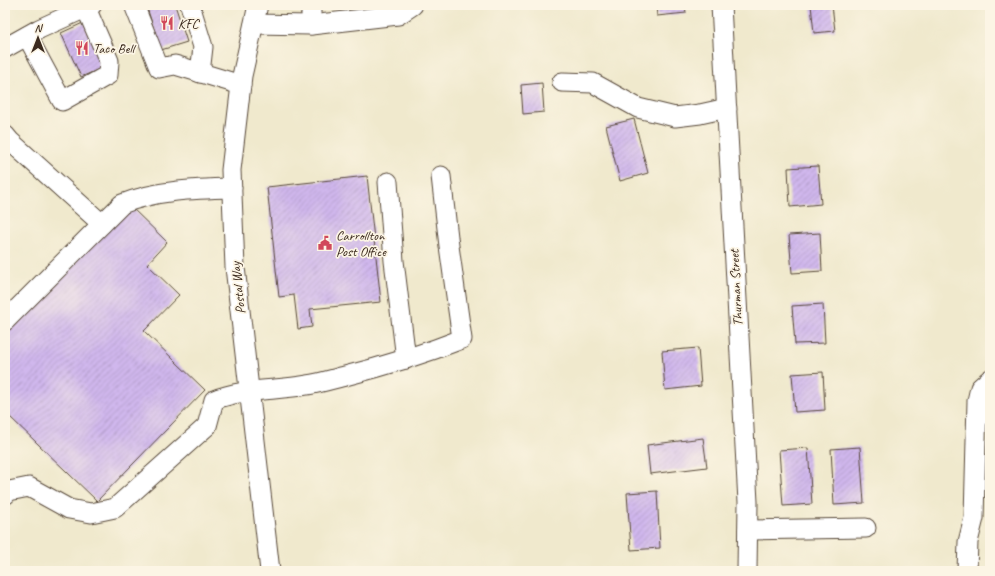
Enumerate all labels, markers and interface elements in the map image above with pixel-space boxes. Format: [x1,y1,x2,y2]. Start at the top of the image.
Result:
restaurant icon: KFC [159,15,175,31]
place label: KFC [178,15,201,32]
north arrow [18,18,58,58]
text: N [35,21,44,35]
restaurant icon: Taco Bell [74,40,90,56]
place label: Taco Bell [93,40,137,57]
place label: Carrollton Post Office [336,227,387,260]
public building icon: Carrollton Post Office [317,235,333,251]
street label: Thurman Street [725,248,746,327]
street label: Postal Way [227,260,249,315]

